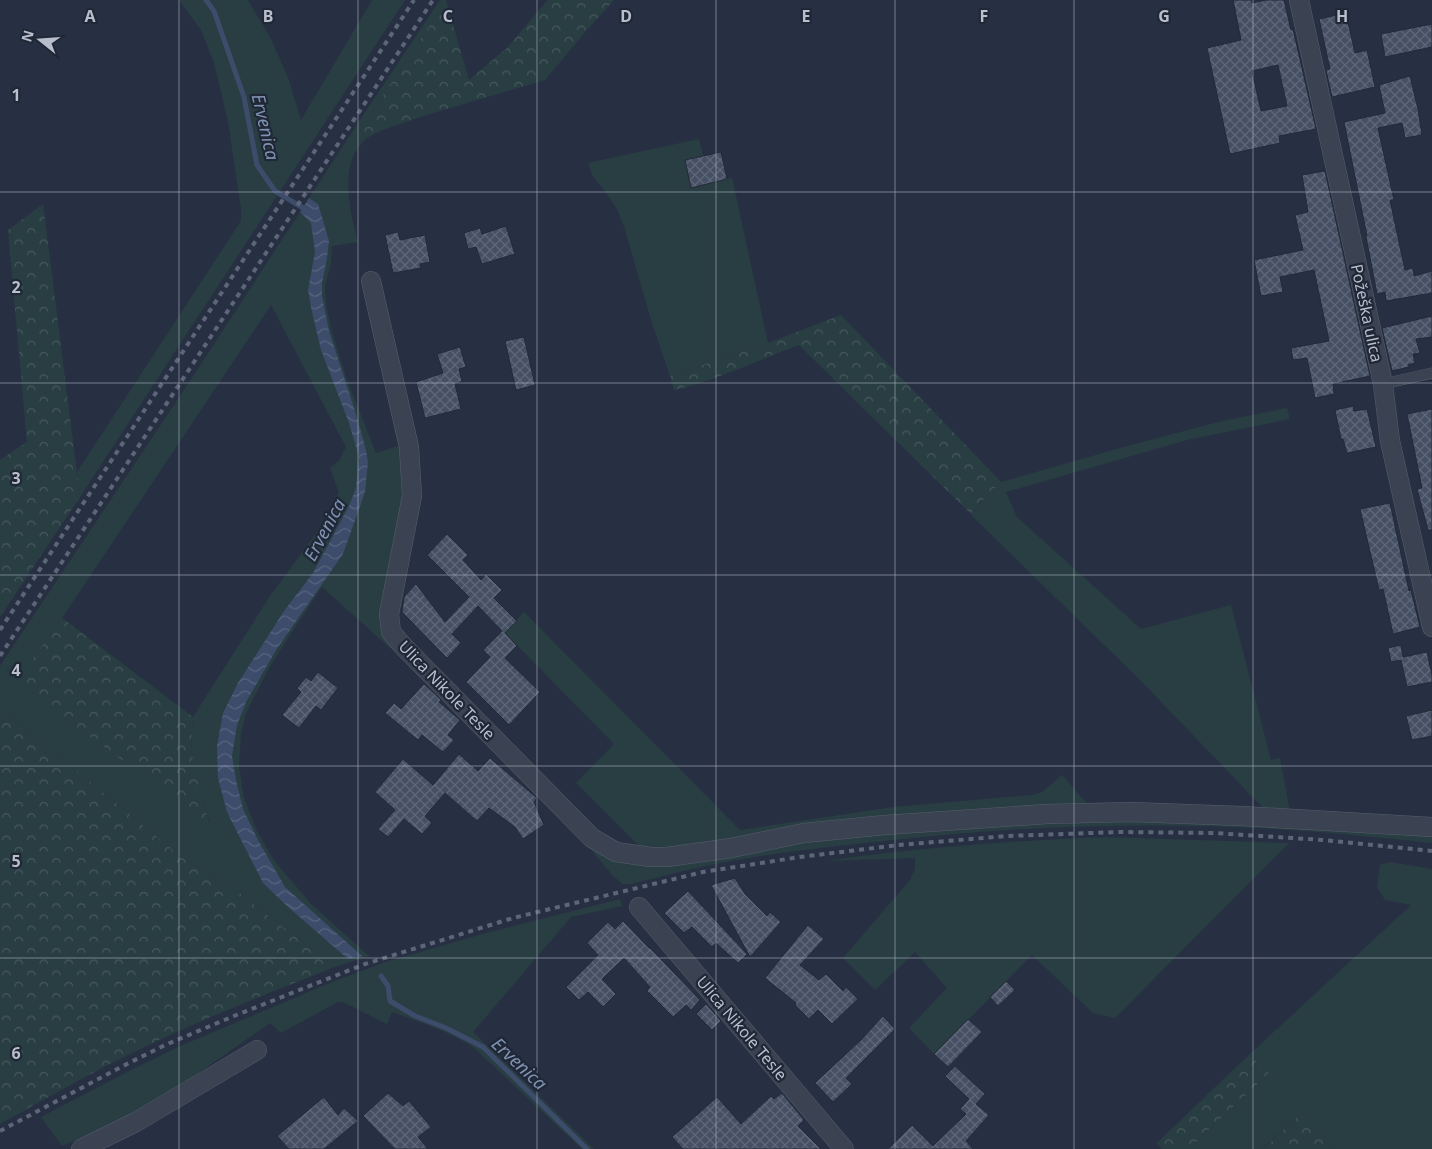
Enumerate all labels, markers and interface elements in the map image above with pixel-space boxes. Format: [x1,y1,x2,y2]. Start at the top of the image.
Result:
text: A [84,5,96,27]
text: B [263,5,273,27]
text: C [443,5,453,27]
text: D [620,5,632,27]
text: E [802,5,811,27]
text: F [980,5,988,27]
text: G [1158,5,1170,27]
text: H [1336,5,1348,27]
north arrow [15,15,65,65]
text: N [16,28,38,44]
text: 1 [11,84,21,106]
water label: Ervenica [247,91,285,162]
street label: Požeška ulica [1346,262,1388,364]
text: 2 [11,276,21,298]
text: 3 [11,467,21,489]
water label: Ervenica [298,494,350,565]
street label: Ulica Nikole Tesle [394,636,500,744]
text: 4 [11,659,21,681]
text: 5 [11,850,21,872]
street label: Ulica Nikole Tesle [692,971,792,1085]
water label: Ervenica [487,1032,552,1095]
text: 6 [11,1042,21,1064]

